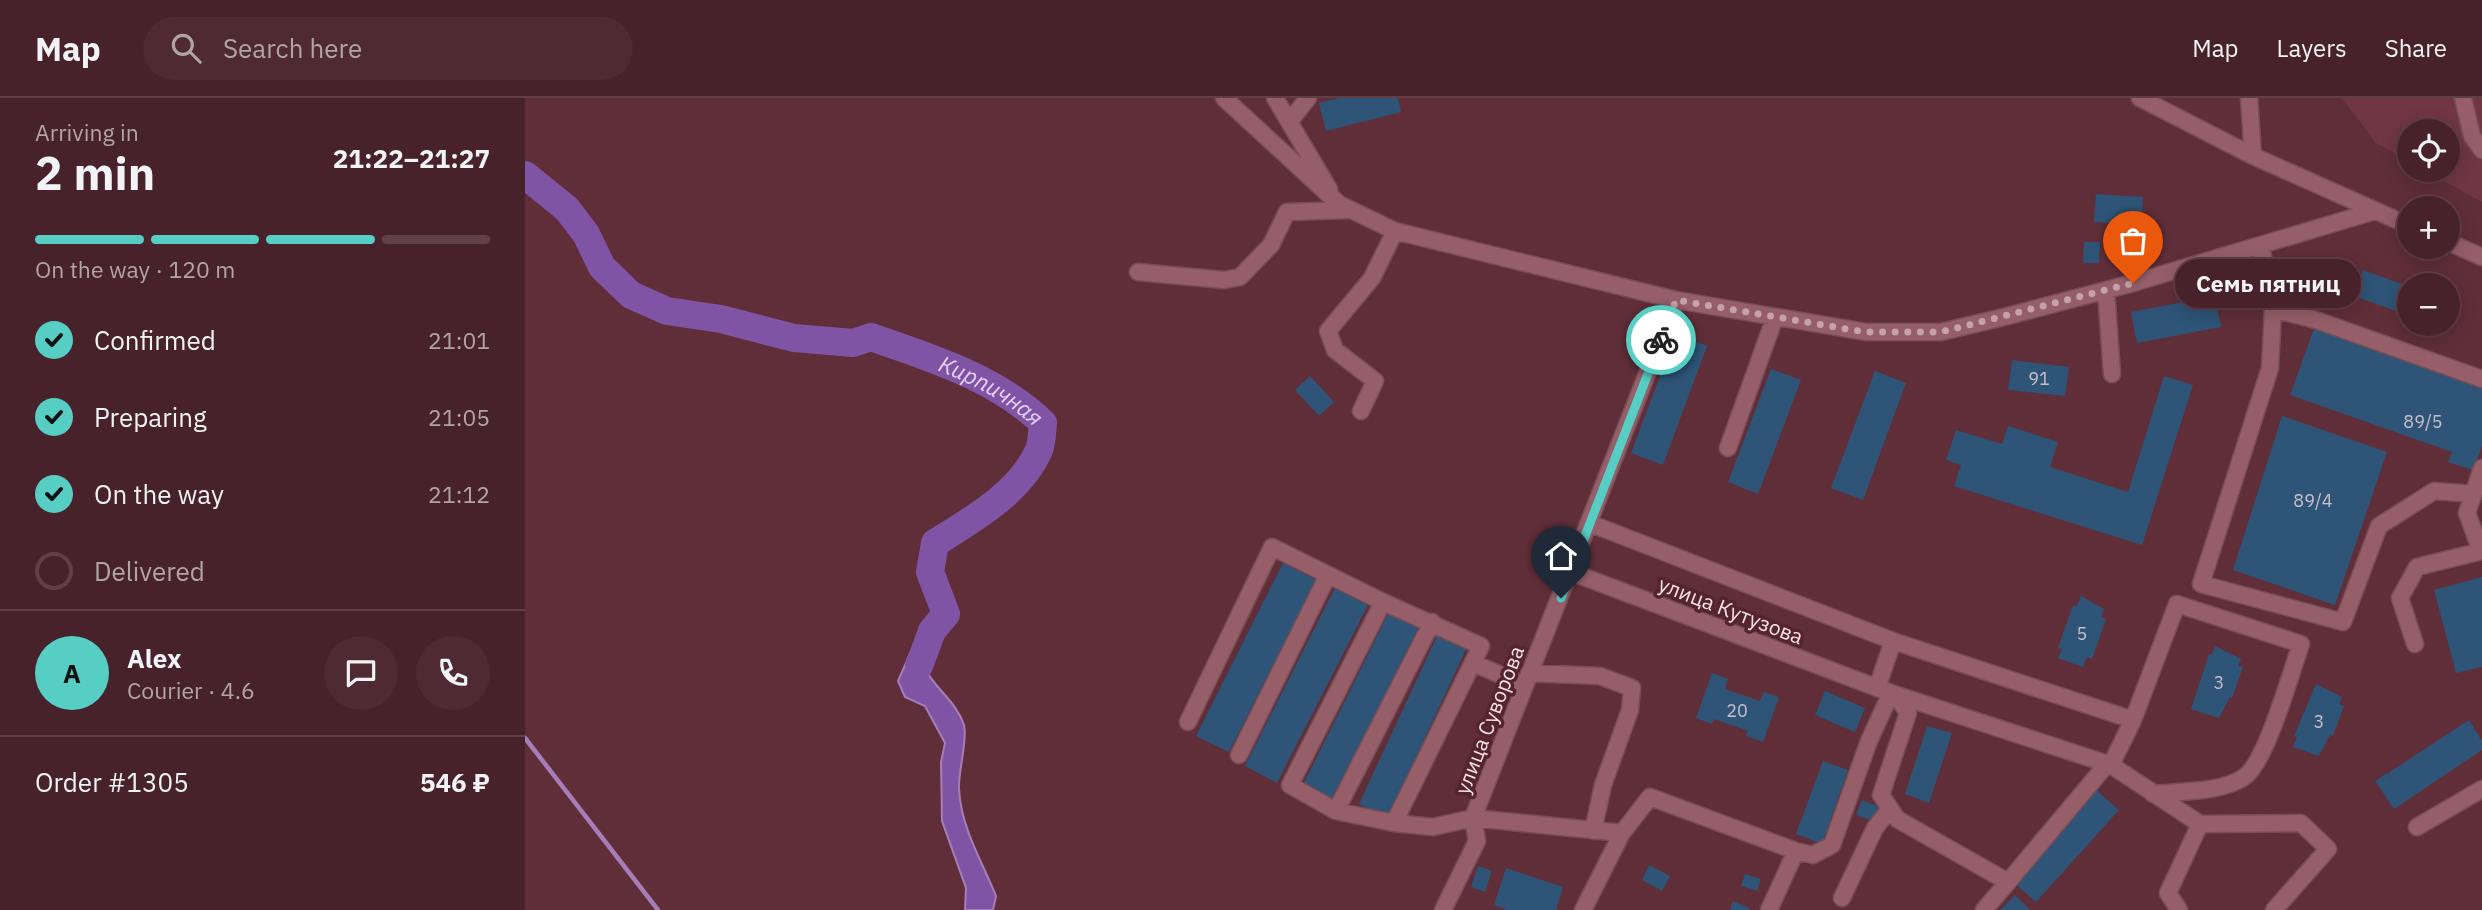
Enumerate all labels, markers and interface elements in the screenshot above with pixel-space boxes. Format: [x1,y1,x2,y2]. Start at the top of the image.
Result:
search box [143,17,633,80]
text: Map [35,27,101,70]
icon: search [167,29,205,67]
text: Search here [223,31,362,65]
text: Map [2192,32,2239,64]
text: Layers [2277,32,2347,64]
text: Share [2385,32,2447,64]
text: Arriving in [35,117,139,147]
map controls [2397,119,2460,336]
button: locate [2397,119,2460,182]
text: 21:22–21:27 [333,141,490,175]
text: 2 min [35,143,155,203]
button: + [2397,196,2460,259]
pin [2103,211,2163,283]
icon: bag [2114,222,2152,260]
text: On the way · 120 m [35,254,235,284]
callout: Семь пятниц [2175,258,2361,308]
text: Семь пятниц [2196,268,2340,298]
button: − [2397,273,2460,336]
courier [1626,305,1696,375]
icon: check [35,321,73,359]
icon: bike [1642,321,1680,359]
text: Confirmed [94,323,216,357]
text: 21:01 [428,325,490,355]
water label: Кирпичная [935,348,1050,432]
house number: 91 [2028,367,2050,390]
icon: check [35,398,73,436]
text: Preparing [94,400,207,434]
text: 21:05 [428,402,490,432]
house number: 89/5 [2403,410,2443,433]
icon: check [35,475,73,513]
text: On the way [94,477,224,511]
text: 21:12 [428,479,490,509]
house number: 89/4 [2293,489,2333,512]
pin [1531,526,1591,598]
icon: home [1542,537,1580,575]
text: Delivered [94,554,205,588]
street label: улица Кутузова [1655,570,1807,650]
house number: 5 [2077,622,2087,645]
button: chat [324,636,398,710]
button: phone [416,636,490,710]
text: Alex [127,641,181,675]
street label: улица Суворова [1448,642,1530,798]
text: A [63,656,81,690]
house number: 3 [2214,671,2224,694]
text: Courier · 4.6 [127,675,255,705]
house number: 20 [1726,699,1748,722]
house number: 3 [2314,710,2324,733]
text: Order #1305 [35,765,189,799]
text: 546 ₽ [420,765,490,799]

